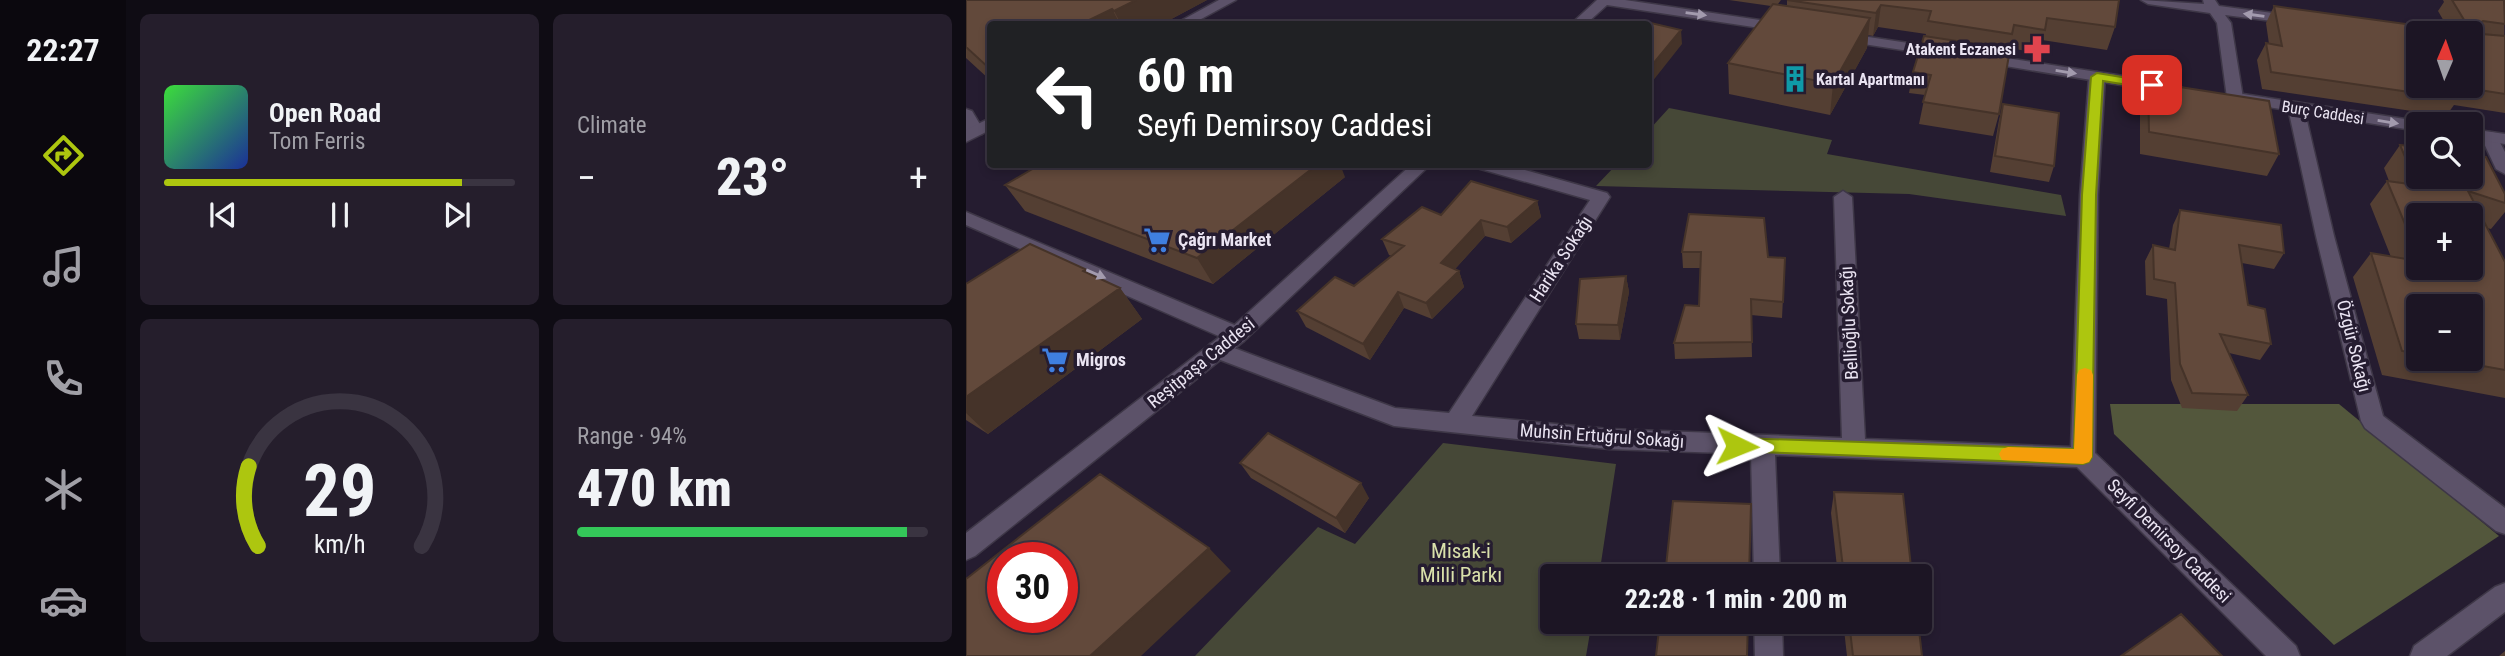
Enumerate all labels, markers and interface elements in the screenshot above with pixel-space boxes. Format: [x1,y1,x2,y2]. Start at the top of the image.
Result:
one-way arrow [1685,9,1707,20]
one-way arrow [2243,9,2265,20]
north arrow [2406,21,2483,98]
map controls [2406,21,2483,371]
text: 22:27 [26,31,100,69]
pharmacy icon: Atakent Eczanesi [2022,34,2052,64]
place label: Atakent Eczanesi [1906,40,2016,59]
text: 60 m [1137,47,1234,104]
icon: left [1022,49,1113,140]
pin [2122,55,2182,115]
building icon: Kartal Apartmanı [1780,64,1810,94]
icon: arrive [2133,66,2171,104]
one-way arrow [2055,67,2077,78]
place label: Kartal Apartmanı [1816,70,1925,89]
street label: Burç Caddesi [2280,97,2366,128]
text: Open Road [269,98,381,128]
text: Seyfi Demirsoy Caddesi [1137,106,1432,144]
text: Climate [577,112,647,139]
button: search [2406,112,2483,189]
one-way arrow [2377,116,2399,127]
text: Tom Ferris [269,128,365,155]
icon: directions [39,131,88,180]
text: 23° [716,147,789,208]
text: − [577,156,596,200]
text: + [909,156,928,200]
icon: previous [204,196,242,234]
icon: pause [321,196,359,234]
icon: next [438,196,476,234]
button: + [2406,203,2483,280]
street label: Harika Sokağı [1525,212,1596,306]
supermarket icon: Çağrı Market [1142,225,1172,255]
place label: Çağrı Market [1178,229,1272,250]
icon: music [39,242,88,291]
street label: Bellioğlu Sokağı [1835,266,1862,380]
one-way arrow [1086,268,1106,280]
button: − [2406,294,2483,371]
street label: Özgür Sokağı [2333,298,2376,394]
street label: Reşitpaşa Caddesi [1143,313,1258,412]
supermarket icon: Migros [1040,345,1070,375]
place label: Migros [1076,349,1126,370]
icon: phone [39,354,88,403]
position arrow [1700,409,1774,483]
street label: Muhsin Ertuğrul Sokağı [1519,419,1685,452]
text: Range · 94% [577,423,687,450]
text: 29 [303,449,376,535]
text: 470 km [577,458,732,519]
icon: climate [39,465,88,514]
street label: Seyfi Demirsoy Caddesi [2103,474,2236,607]
text: km/h [314,530,365,559]
park label: Misak-i Milli Parkı [1420,539,1502,587]
speed limit sign: 30 [987,542,1078,633]
icon: car [39,576,88,625]
text: 22:28 · 1 min · 200 m [1625,584,1847,614]

